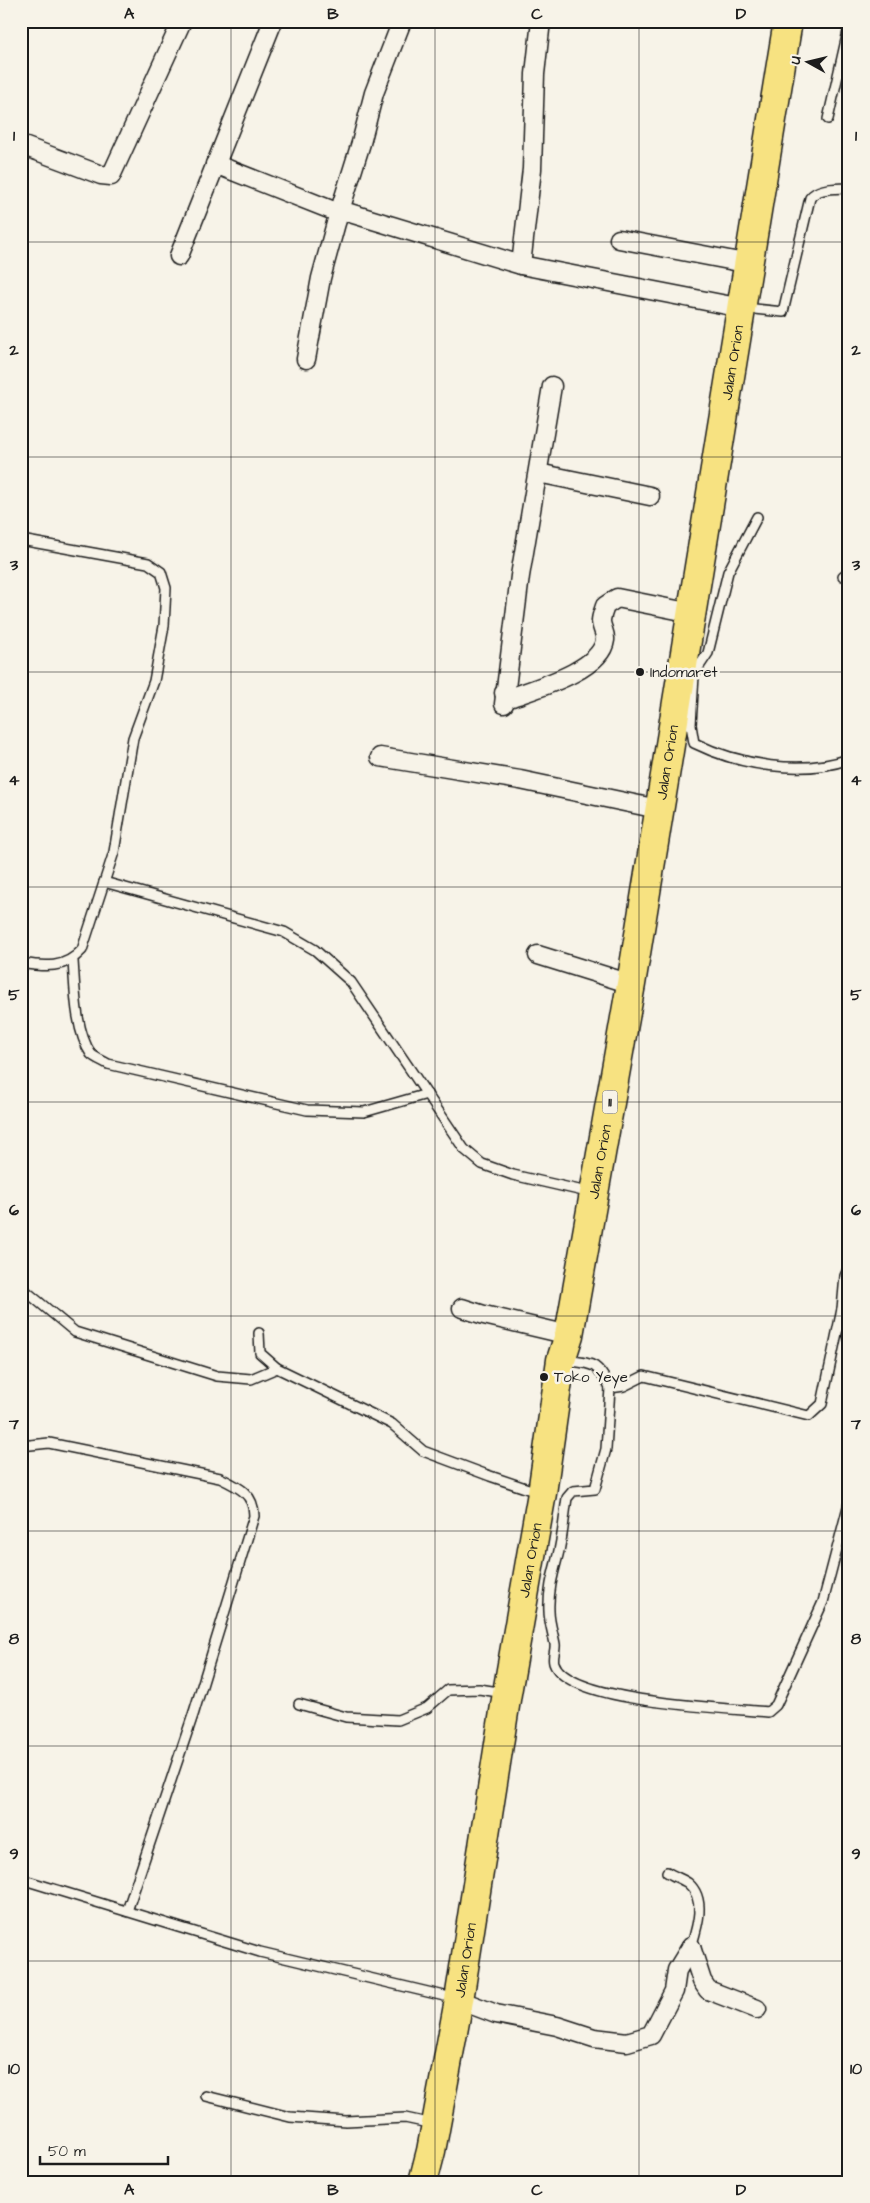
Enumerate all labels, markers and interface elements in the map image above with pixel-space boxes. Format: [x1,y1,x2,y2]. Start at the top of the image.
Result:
text: A [124,3,135,25]
text: B [327,3,339,25]
text: C [531,3,543,25]
text: D [736,3,747,25]
north arrow [782,38,832,88]
text: U [786,55,807,66]
text: 1 [13,125,16,147]
text: 1 [855,125,858,147]
street label: Jalan Orion [716,323,749,402]
text: 2 [8,339,19,361]
text: 2 [850,339,861,361]
text: 3 [9,554,19,576]
text: 3 [851,554,861,576]
place label: Indomaret [650,662,718,683]
marker: Indomaret [634,666,646,678]
street label: Jalan Orion [651,723,684,801]
text: 4 [9,769,20,791]
text: 4 [851,769,862,791]
text: 5 [8,984,20,1006]
text: 5 [850,984,862,1006]
road number: 11 [602,1090,618,1114]
street label: Jalan Orion [583,1122,617,1201]
text: 6 [9,1199,19,1221]
text: 6 [851,1199,861,1221]
place label: Toko Yeye [554,1367,628,1389]
marker: Toko Yeye [538,1371,550,1383]
text: 7 [8,1413,19,1435]
text: 7 [850,1413,861,1435]
street label: Jalan Orion [513,1521,547,1599]
text: 8 [9,1628,20,1650]
text: 8 [851,1628,862,1650]
text: 9 [9,1843,19,1865]
text: 9 [851,1843,861,1865]
street label: Jalan Orion [449,1921,482,1999]
text: 10 [8,2058,20,2080]
text: 10 [850,2058,862,2080]
scale bar [40,2133,168,2165]
text: 50 m [48,2141,86,2162]
text: A [124,2179,135,2201]
text: B [327,2179,339,2201]
text: C [531,2179,543,2201]
text: D [736,2179,747,2201]

